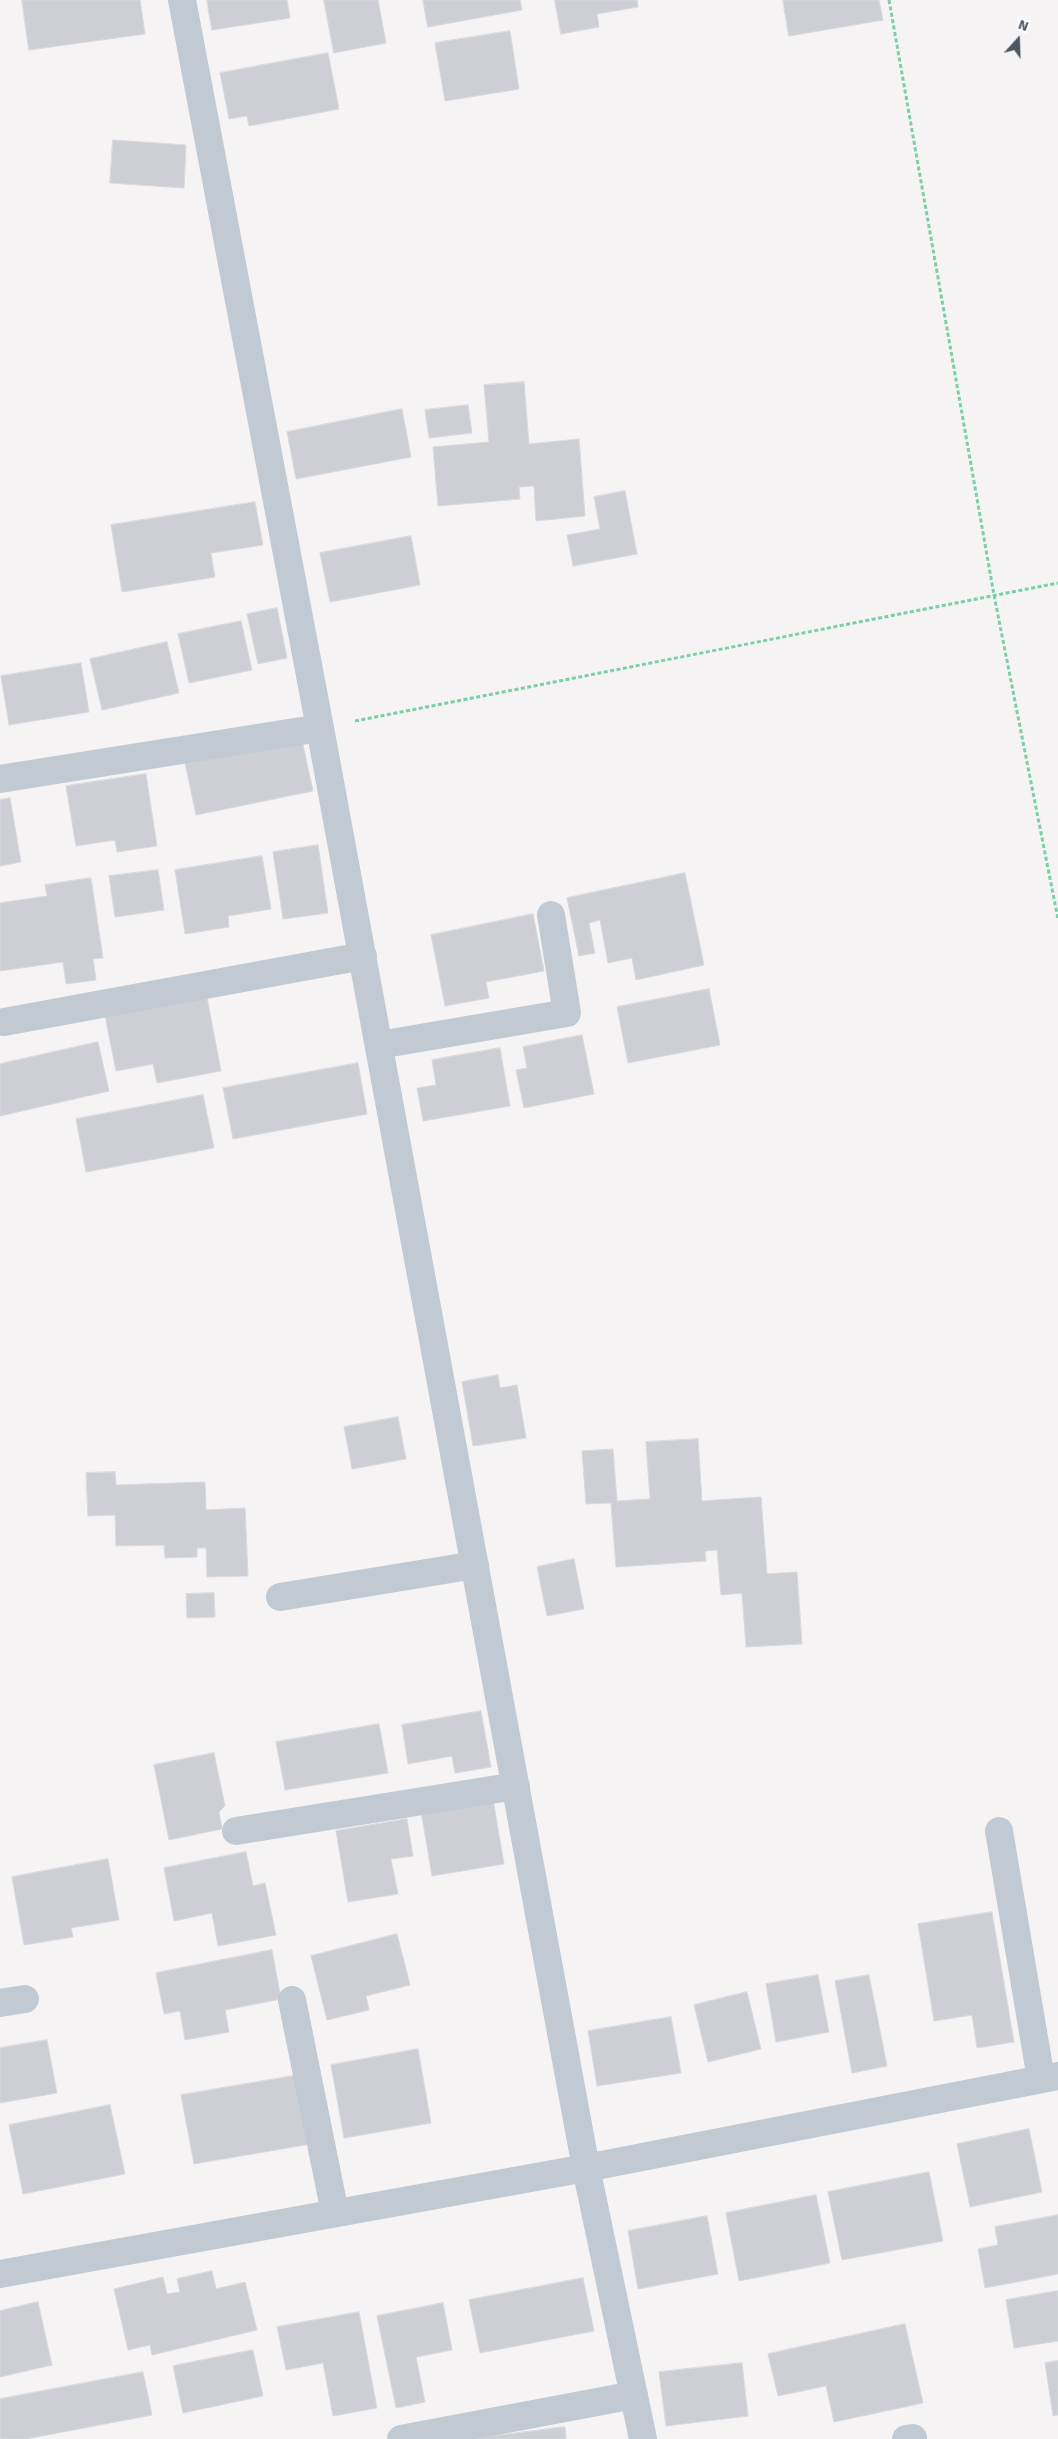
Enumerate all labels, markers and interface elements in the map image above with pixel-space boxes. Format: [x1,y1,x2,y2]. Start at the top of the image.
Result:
north arrow [993,15,1043,65]
text: N [1016,16,1031,35]

